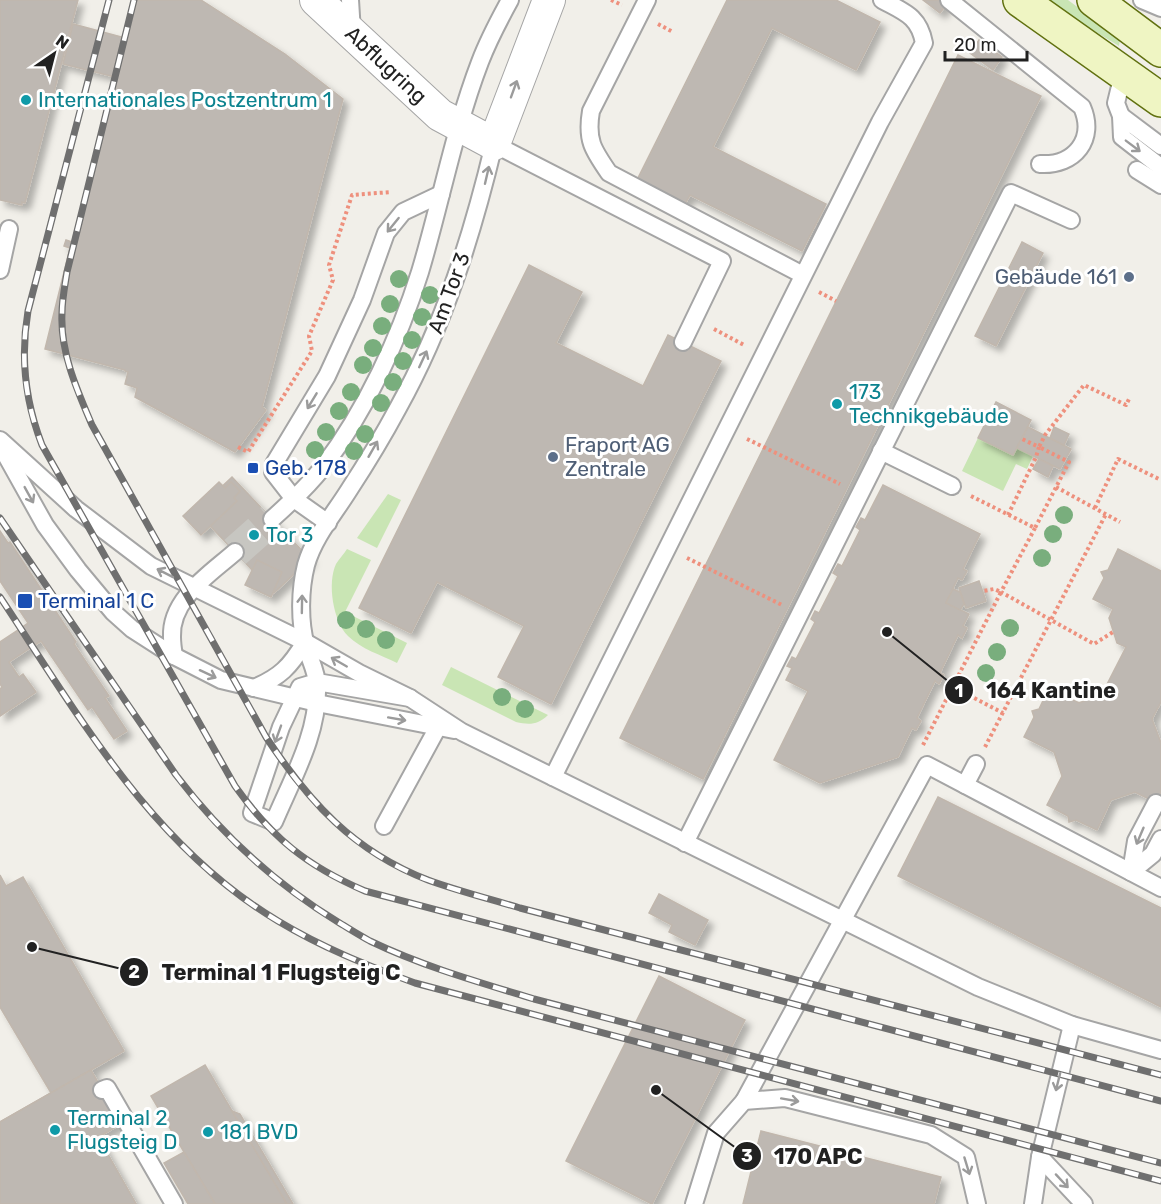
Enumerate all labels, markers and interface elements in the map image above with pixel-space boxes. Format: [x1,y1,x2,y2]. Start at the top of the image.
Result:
street label: Abflugring [340,21,432,109]
north arrow [24,24,84,84]
scale bar [945,24,1028,62]
text: N [52,31,72,53]
text: 20 m [954,34,996,56]
one-way arrow [509,80,520,99]
place label: Internationales Postzentrum 1 [38,87,332,112]
marker: Internationales Postzentrum 1 [19,93,33,107]
one-way arrow [1124,139,1140,152]
one-way arrow [481,165,493,184]
one-way arrow [387,217,400,233]
street label: Am Tor 3 [422,249,475,337]
place label: Gebäude 161 [995,264,1117,289]
marker: Gebäude 161 [1122,270,1136,284]
one-way arrow [418,350,430,368]
place label: 173 Technikgebäude [849,379,1009,428]
one-way arrow [306,392,318,409]
marker: 173 Technikgebäude [830,397,844,411]
place label: Fraport AG Zentrale [565,432,670,481]
one-way arrow [367,441,379,458]
marker: Fraport AG Zentrale [546,450,560,464]
place label: Geb. 178 [265,455,347,480]
marker: Geb. 178 [246,461,260,475]
one-way arrow [23,486,35,503]
place label: Tor 3 [266,522,313,547]
marker: Tor 3 [247,528,261,542]
one-way arrow [157,567,174,579]
place label: Terminal 1 C [38,588,154,613]
marker: Terminal 1 C [16,592,34,610]
one-way arrow [296,595,308,615]
one-way arrow [331,656,348,668]
one-way arrow [198,668,216,680]
callout: 164 Kantine [944,670,1128,710]
text: 164 Kantine [986,677,1116,704]
text: 1 [955,680,963,702]
one-way arrow [387,714,406,725]
one-way arrow [272,724,283,743]
one-way arrow [1133,827,1144,845]
callout: Terminal 1 Flugsteig C [119,952,412,992]
text: Terminal 1 Flugsteig C [162,959,400,986]
text: 2 [128,961,140,983]
one-way arrow [1052,1072,1064,1091]
one-way arrow [780,1095,799,1106]
place label: Terminal 2 Flugsteig D [67,1105,177,1154]
place label: 181 BVD [220,1119,298,1144]
marker: Terminal 2 Flugsteig D [48,1123,62,1137]
marker: 181 BVD [201,1125,215,1139]
callout: 170 APC [732,1136,875,1176]
text: 170 APC [774,1143,862,1170]
text: 3 [741,1145,753,1167]
one-way arrow [962,1156,973,1175]
one-way arrow [1054,1173,1069,1188]

